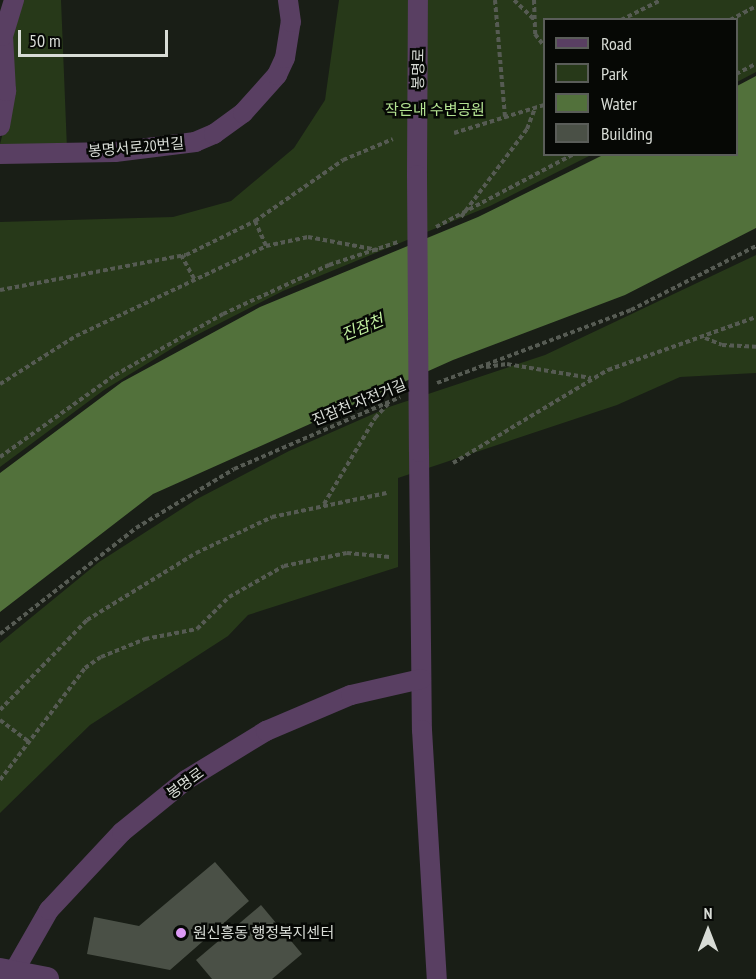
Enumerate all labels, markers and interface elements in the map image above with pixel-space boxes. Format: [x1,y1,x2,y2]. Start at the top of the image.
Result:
scale bar [21,18,171,56]
legend [543,18,738,156]
text: 50 m [29,29,61,52]
text: Road [601,32,632,55]
street label: 봉명로 [409,48,427,90]
text: Park [601,62,628,85]
text: Water [601,92,637,115]
park label: 작은내 수변공원 [385,101,485,119]
text: Building [601,122,653,145]
street label: 봉명서로20번길 [87,134,185,160]
water label: 진잠천 [338,310,386,344]
street label: 진잠천 자전거길 [309,375,409,429]
street label: 봉명로 [163,764,207,802]
north arrow [678,901,738,961]
text: N [704,903,712,923]
place label: 원신흥동 행정복지센터 [193,924,334,942]
marker: 원신흥동 행정복지센터 [174,926,188,940]

